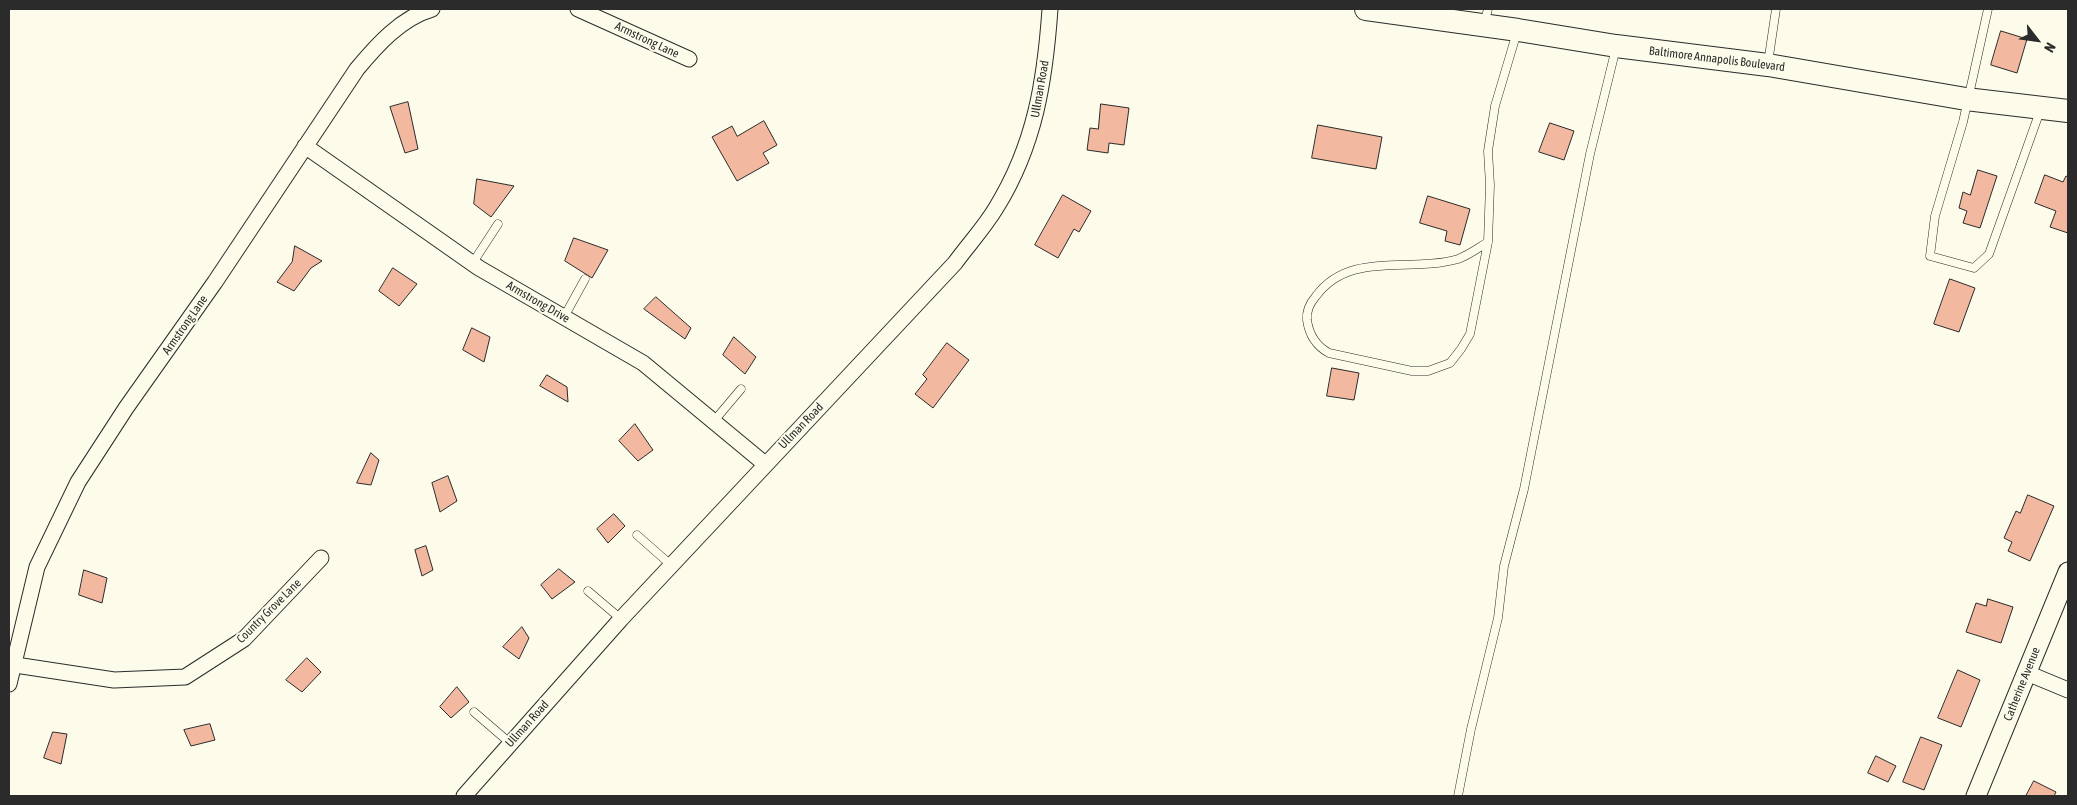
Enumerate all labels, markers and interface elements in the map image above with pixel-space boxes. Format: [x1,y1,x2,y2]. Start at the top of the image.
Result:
north arrow [2012,15,2062,65]
street label: Armstrong Lane [613,19,681,61]
text: N [2041,40,2059,55]
street label: Baltimore Annapolis Boulevard [1648,44,1786,74]
street label: Ullman Road [1028,59,1052,119]
street label: Armstrong Drive [504,278,572,326]
street label: Armstrong Lane [159,293,211,357]
street label: Ullman Road [776,400,826,452]
street label: Country Grove Lane [234,576,304,646]
street label: Catherine Avenue [2001,645,2043,723]
street label: Ullman Road [502,698,552,750]

